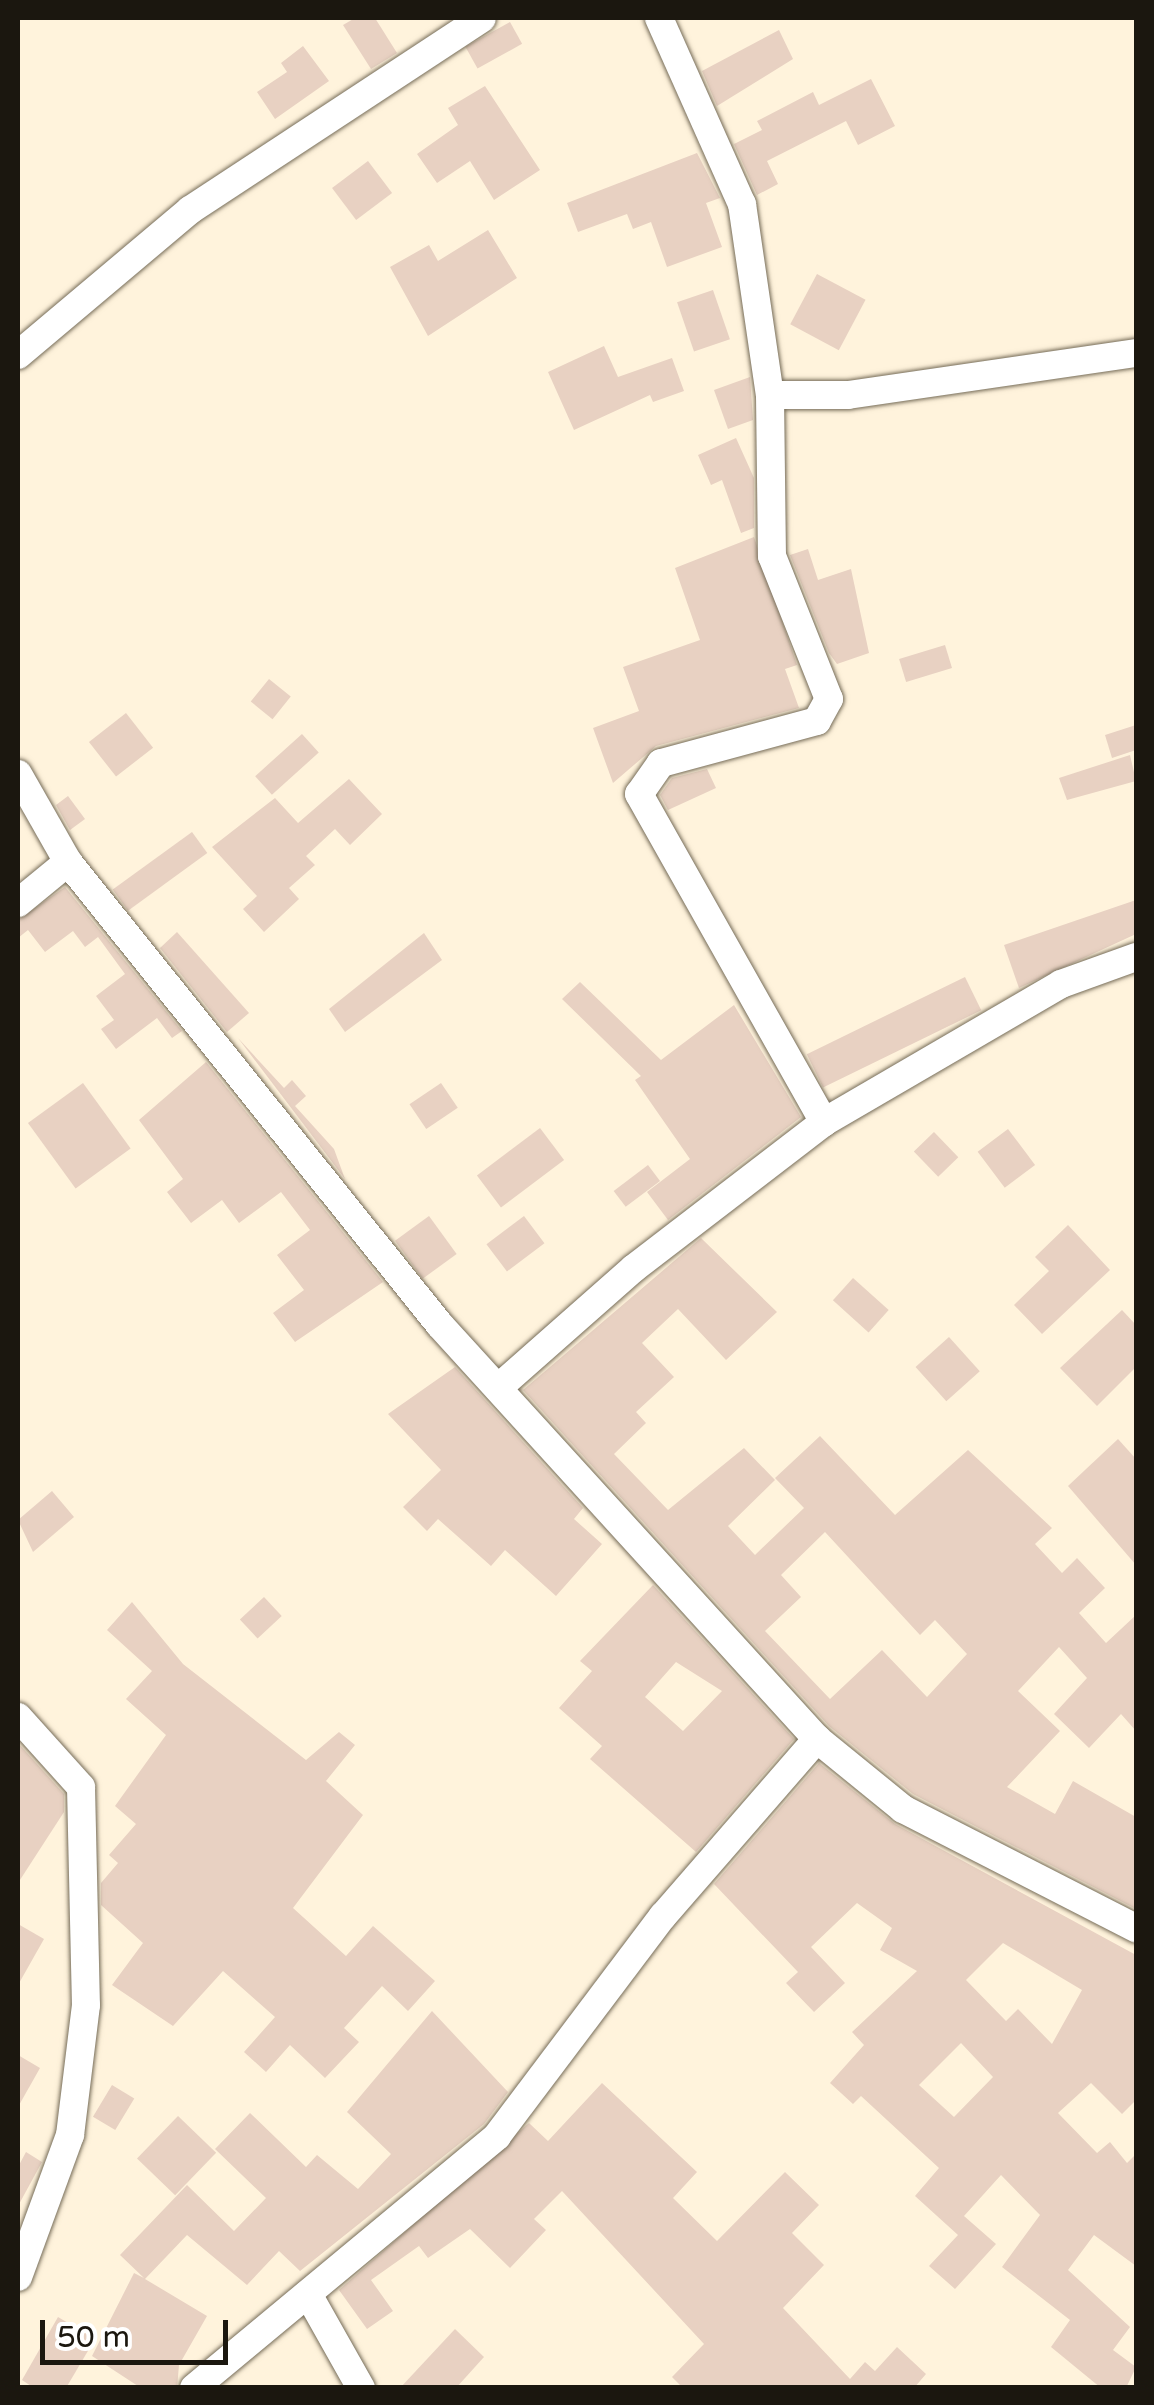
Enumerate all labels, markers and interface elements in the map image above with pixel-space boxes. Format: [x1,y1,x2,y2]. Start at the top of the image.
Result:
scale bar [45,2300,232,2362]
text: 50 m [57,2319,130,2356]

